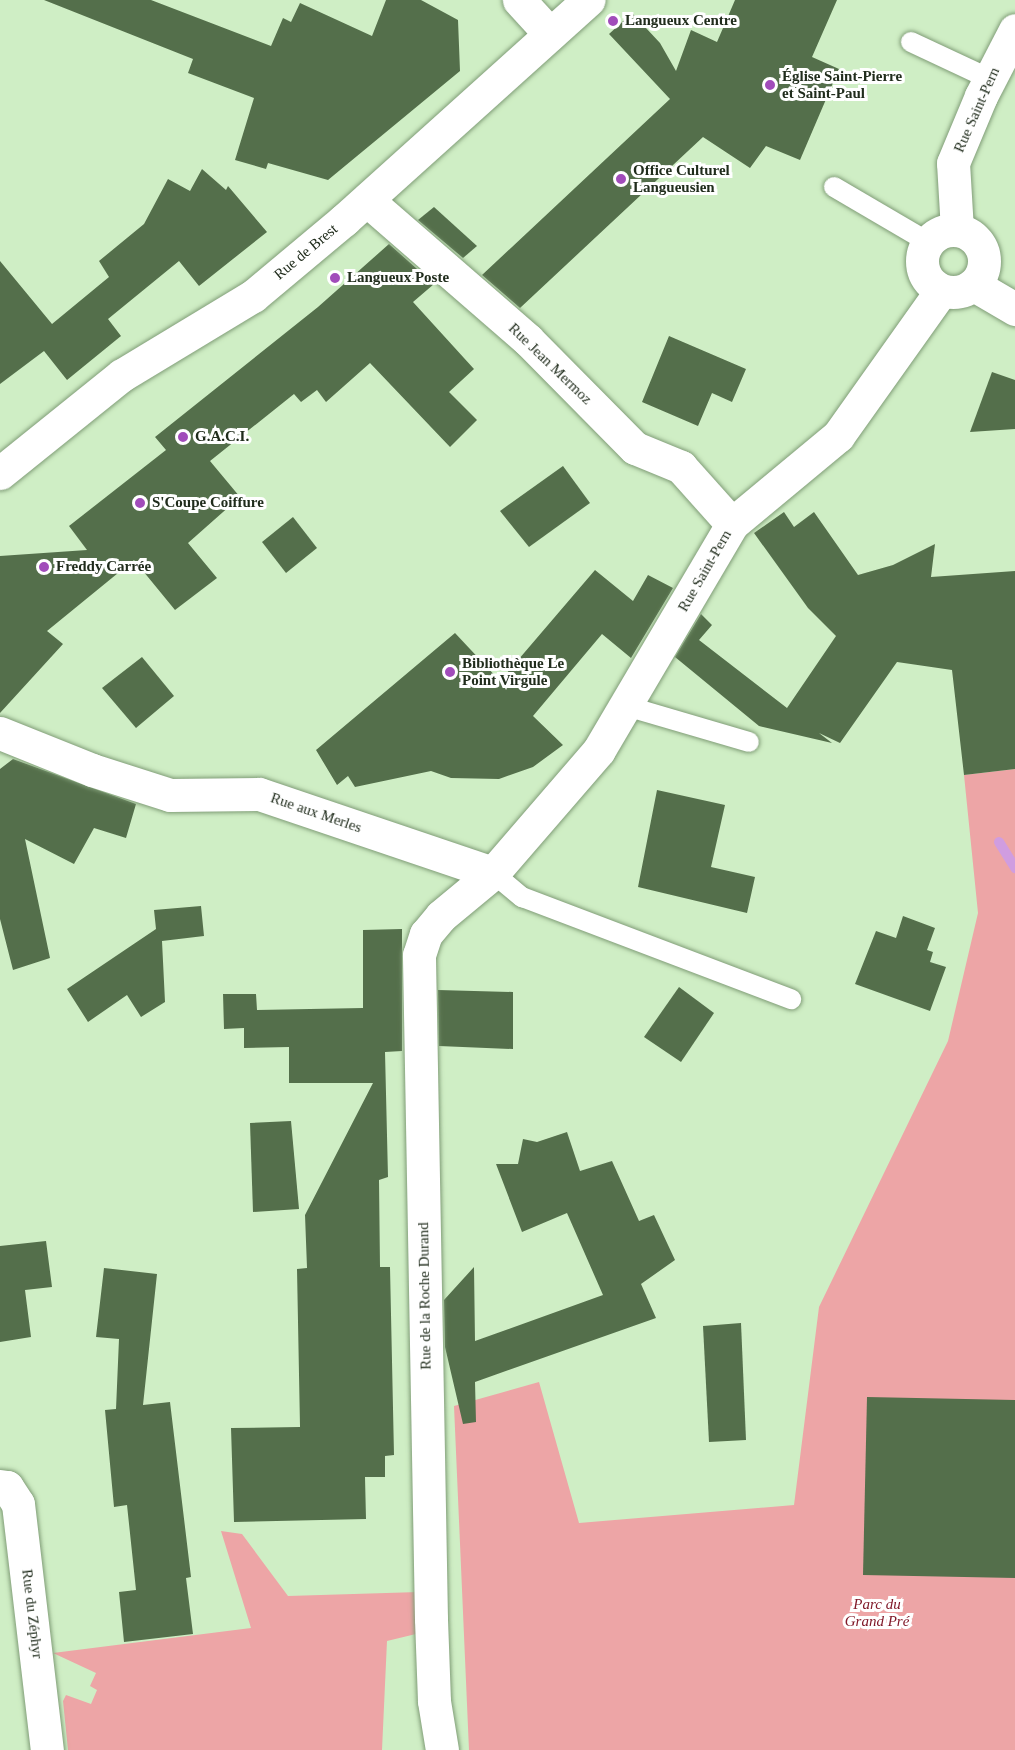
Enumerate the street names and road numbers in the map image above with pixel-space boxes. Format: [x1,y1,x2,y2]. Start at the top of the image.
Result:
street label: Rue Saint-Pern [950,65,1004,155]
street label: Rue de Brest [271,220,341,284]
street label: Rue Jean Mermoz [504,320,596,408]
street label: Rue Saint-Pern [674,527,736,615]
street label: Rue aux Merles [268,789,364,837]
street label: Rue de la Roche Durand [415,1222,435,1370]
street label: Rue du Zéphyr [18,1568,46,1660]

